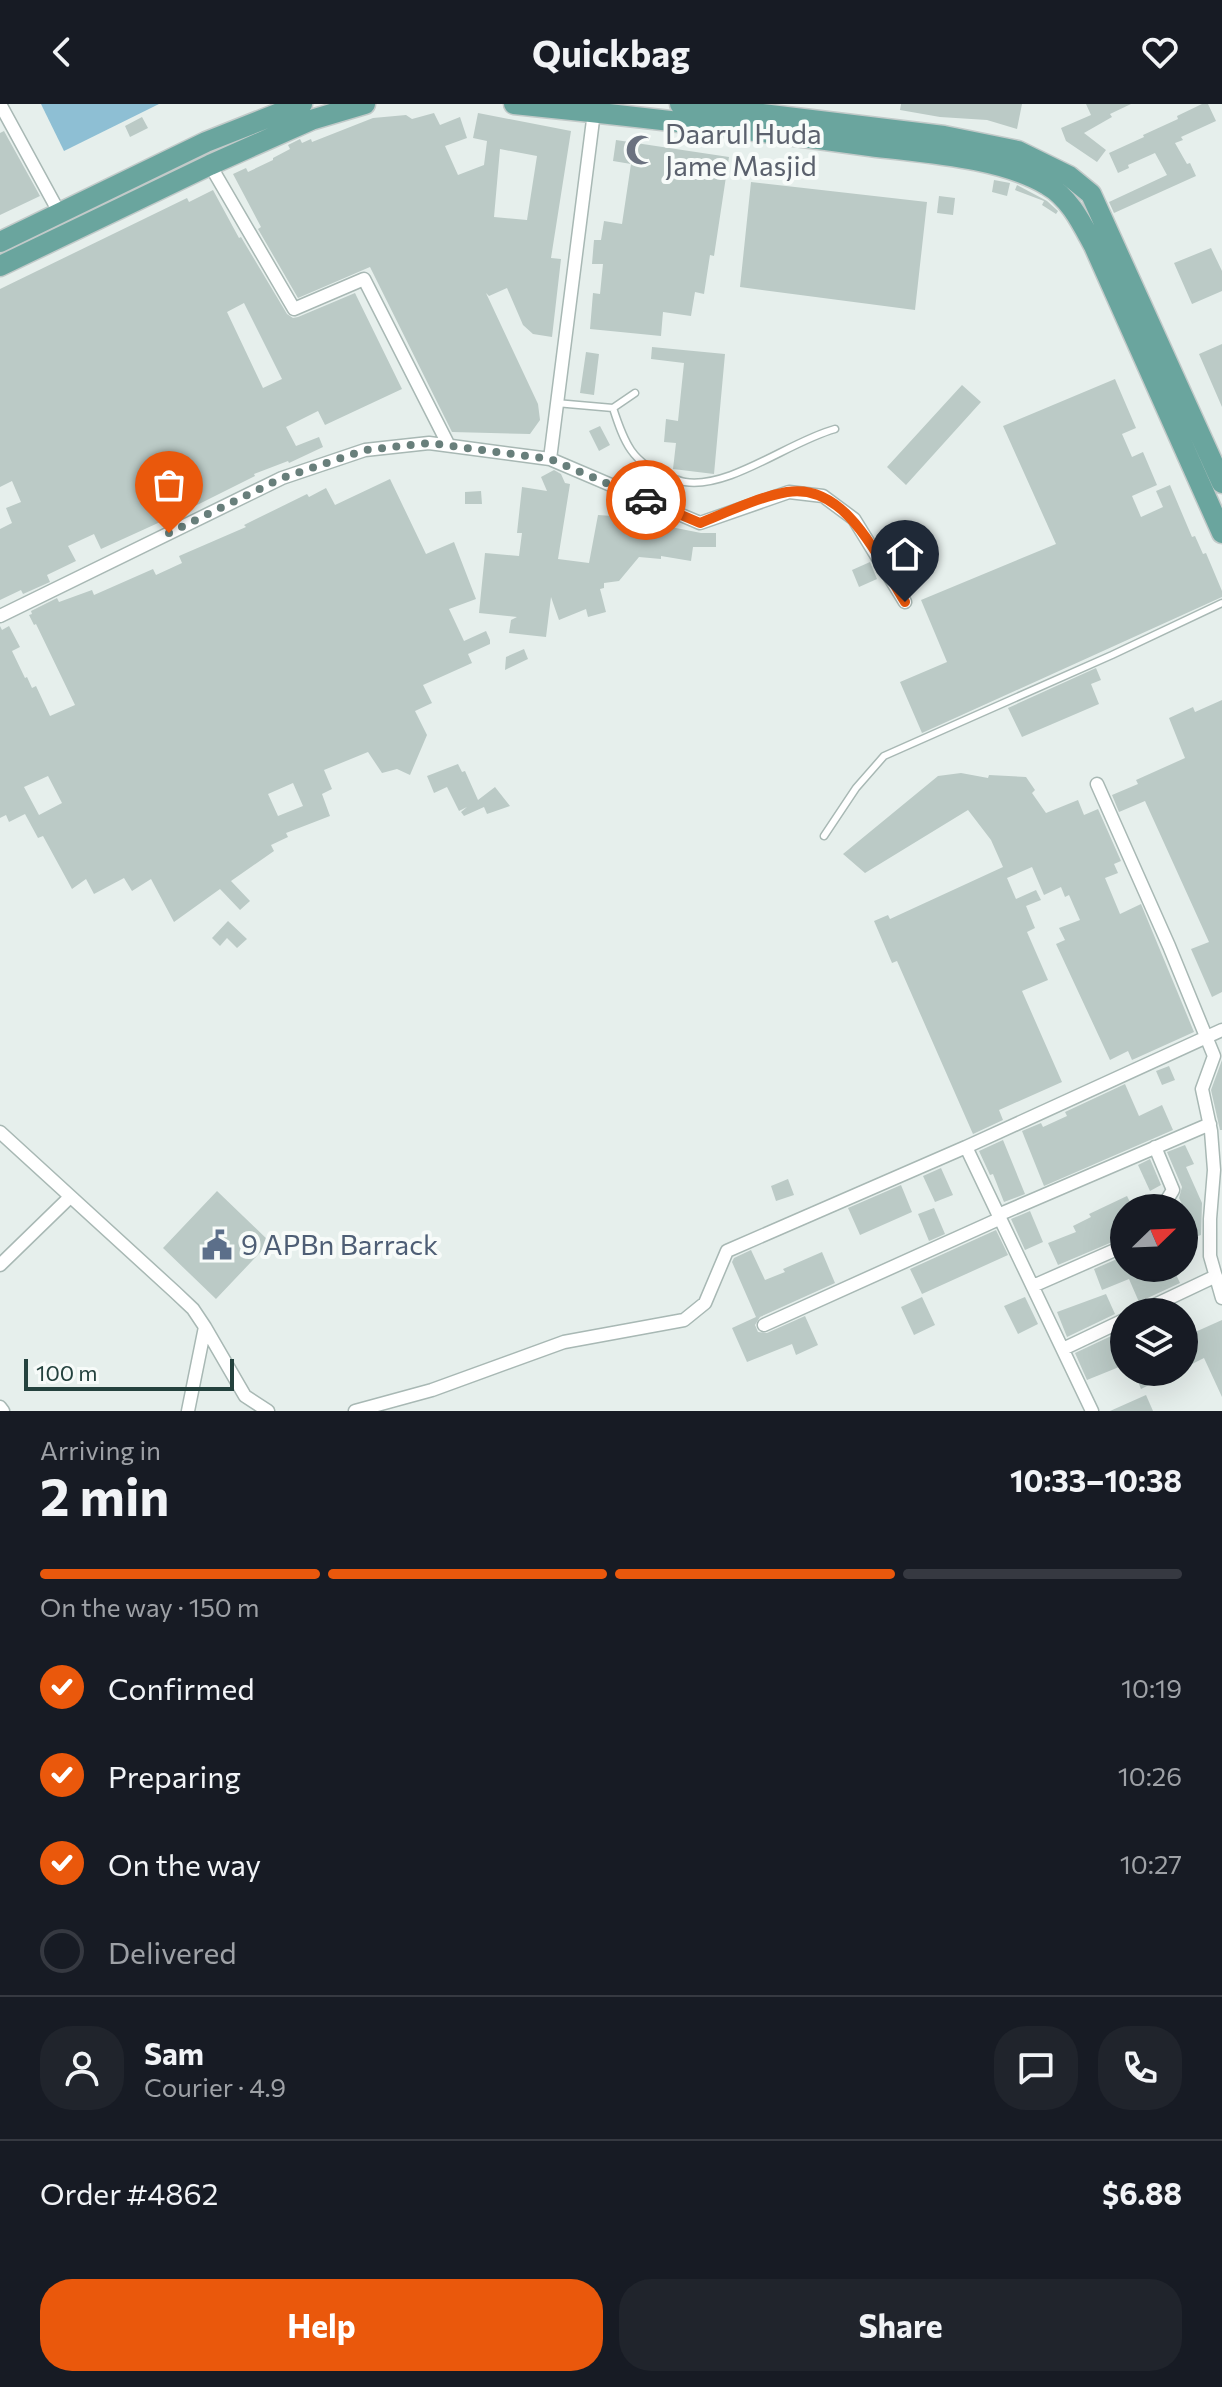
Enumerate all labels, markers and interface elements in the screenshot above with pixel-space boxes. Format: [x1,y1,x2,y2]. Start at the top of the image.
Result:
icon: back [40,30,84,74]
text: Quickbag [532,30,690,74]
icon: heart [1138,30,1182,74]
place label: Daarul Huda Jame Masjid [665,116,822,182]
mosque icon: Daarul Huda Jame Masjid [624,133,658,167]
pin [135,451,203,533]
courier [606,460,686,540]
icon: bag [147,463,191,507]
icon: car [624,478,668,522]
pin [871,520,939,602]
icon: home [883,532,927,576]
north arrow [1110,1194,1198,1282]
map controls [1110,1194,1198,1386]
place label: 9 APBn Barrack [241,1227,438,1261]
public building icon: 9 APBn Barrack [200,1228,234,1262]
button: layers [1110,1298,1198,1386]
scale bar [24,1355,234,1391]
text: 100 m [36,1359,98,1386]
text: Arriving in [40,1434,161,1465]
text: 10:33–10:38 [1010,1461,1182,1498]
text: 2 min [40,1463,169,1527]
text: On the way · 150 m [40,1591,259,1622]
icon: check [40,1665,84,1709]
text: Confirmed [108,1669,255,1706]
text: 10:19 [1121,1672,1182,1703]
icon: check [40,1753,84,1797]
text: Preparing [108,1757,241,1794]
text: 10:26 [1118,1760,1182,1791]
icon: check [40,1841,84,1885]
text: On the way [108,1845,261,1882]
text: 10:27 [1120,1848,1182,1879]
text: Delivered [108,1933,237,1970]
button: person [40,2026,124,2110]
button: chat [994,2026,1078,2110]
button: phone [1098,2026,1182,2110]
text: Sam [144,2034,204,2071]
text: Courier · 4.9 [144,2071,286,2102]
text: Order #4862 [40,2174,218,2211]
text: $6.88 [1102,2174,1182,2211]
button: Help [40,2279,603,2371]
button: Share [619,2279,1182,2371]

